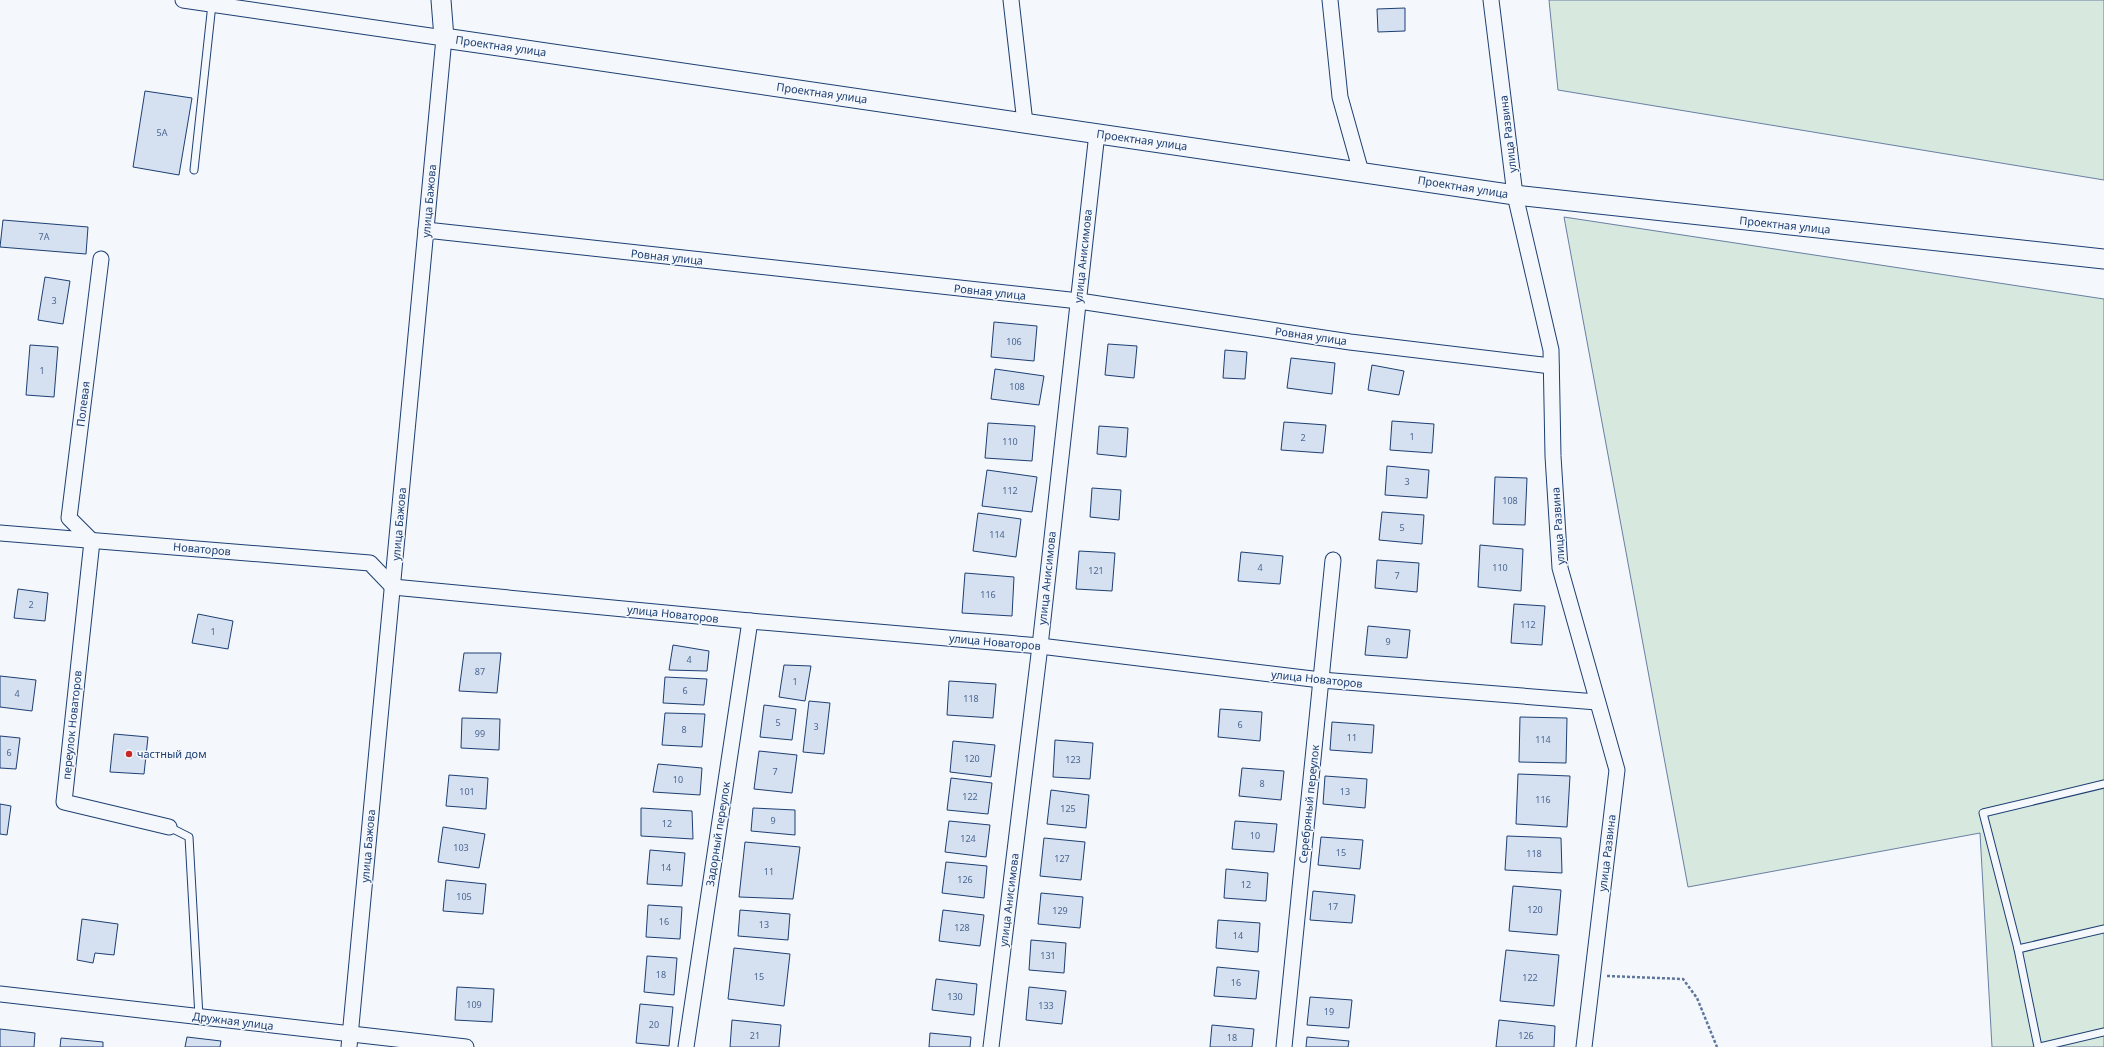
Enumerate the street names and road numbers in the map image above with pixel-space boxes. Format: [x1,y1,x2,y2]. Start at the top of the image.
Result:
street label: Проектная улица [455,32,547,59]
street label: Проектная улица [776,79,868,106]
street label: улица Развина [1495,95,1520,174]
street label: Проектная улица [1096,126,1188,153]
street label: улица Бажова [418,164,439,238]
street label: Проектная улица [1417,172,1509,201]
street label: улица Анисимова [1070,208,1095,304]
street label: Проектная улица [1739,212,1831,237]
street label: Ровная улица [630,245,704,268]
street label: Ровная улица [953,280,1027,303]
street label: Ровная улица [1274,323,1348,348]
street label: Полевая [72,380,93,428]
street label: улица Бажова [388,487,409,561]
street label: улица Развина [1547,487,1568,565]
street label: улица Анисимова [1034,530,1059,626]
street label: Новаторов [173,539,232,558]
street label: улица Новаторов [627,601,720,626]
street label: улица Новаторов [949,630,1041,653]
street label: улица Новаторов [1271,666,1364,691]
street label: переулок Новаторов [58,670,85,780]
street label: Серебряный переулок [1295,744,1322,864]
street label: Задорный переулок [702,780,733,888]
street label: улица Бажова [357,809,378,883]
street label: улица Развина [1594,813,1619,892]
street label: улица Анисимова [995,852,1022,948]
street label: Дружная улица [192,1008,274,1033]

